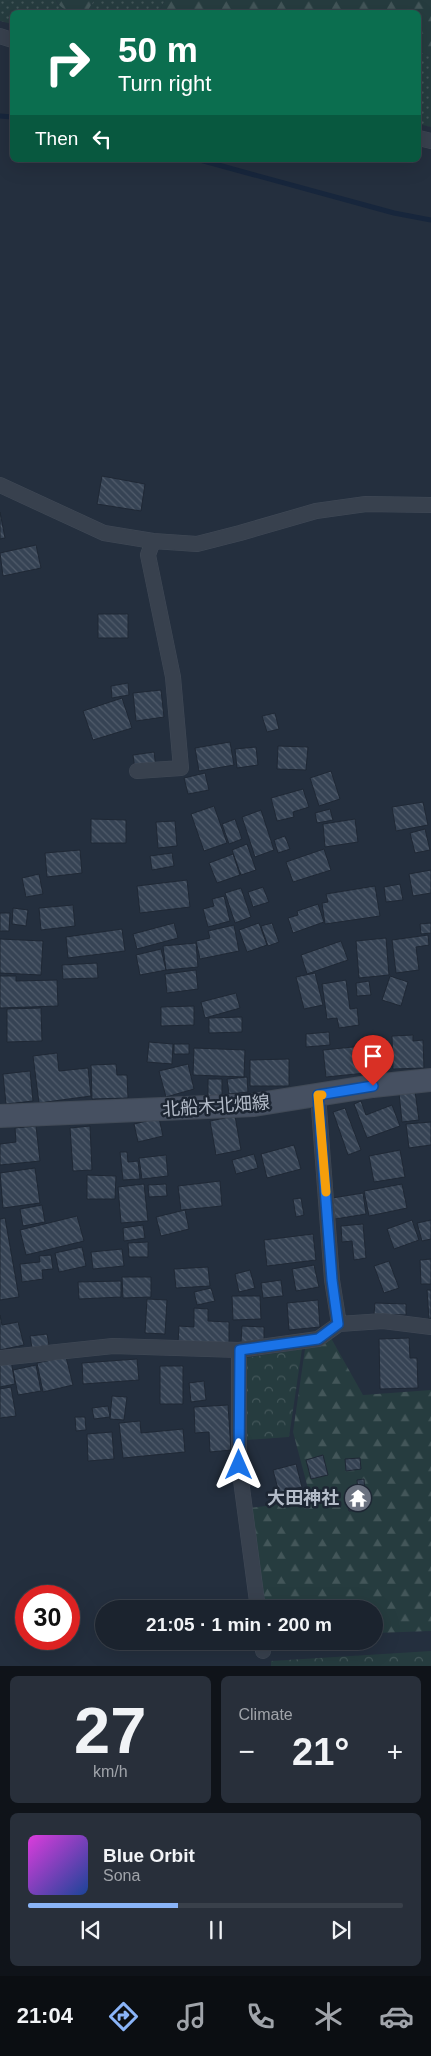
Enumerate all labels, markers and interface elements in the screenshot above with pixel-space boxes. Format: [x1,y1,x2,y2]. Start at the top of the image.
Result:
icon: right [35,30,100,95]
text: 50 m [118,30,198,69]
text: Turn right [118,71,211,96]
icon: left [88,125,116,153]
text: Then [35,128,78,149]
pin [352,1035,394,1086]
icon: arrive [359,1042,387,1070]
street label: 北船木北畑線 [161,1092,271,1120]
position arrow [212,1438,264,1490]
temple icon: 大田神社 [343,1483,373,1513]
place label: 大田神社 [267,1488,339,1508]
speed limit sign: 30 [15,1585,80,1650]
text: 21:05 · 1 min · 200 m [146,1614,332,1635]
text: 27 [74,1694,146,1767]
text: Climate [239,1706,293,1723]
text: 21° [292,1731,349,1773]
text: − [239,1736,255,1767]
text: + [387,1736,403,1767]
text: km/h [93,1763,128,1780]
text: Blue Orbit [103,1845,195,1866]
text: Sona [103,1867,140,1884]
icon: previous [77,1916,105,1944]
icon: pause [202,1916,230,1944]
icon: next [327,1916,355,1944]
icon: directions [106,1999,141,2034]
icon: music [174,1999,209,2034]
icon: phone [243,1999,278,2034]
icon: climate [311,1999,346,2034]
icon: car [379,1999,414,2034]
text: 21:04 [17,2003,73,2028]

